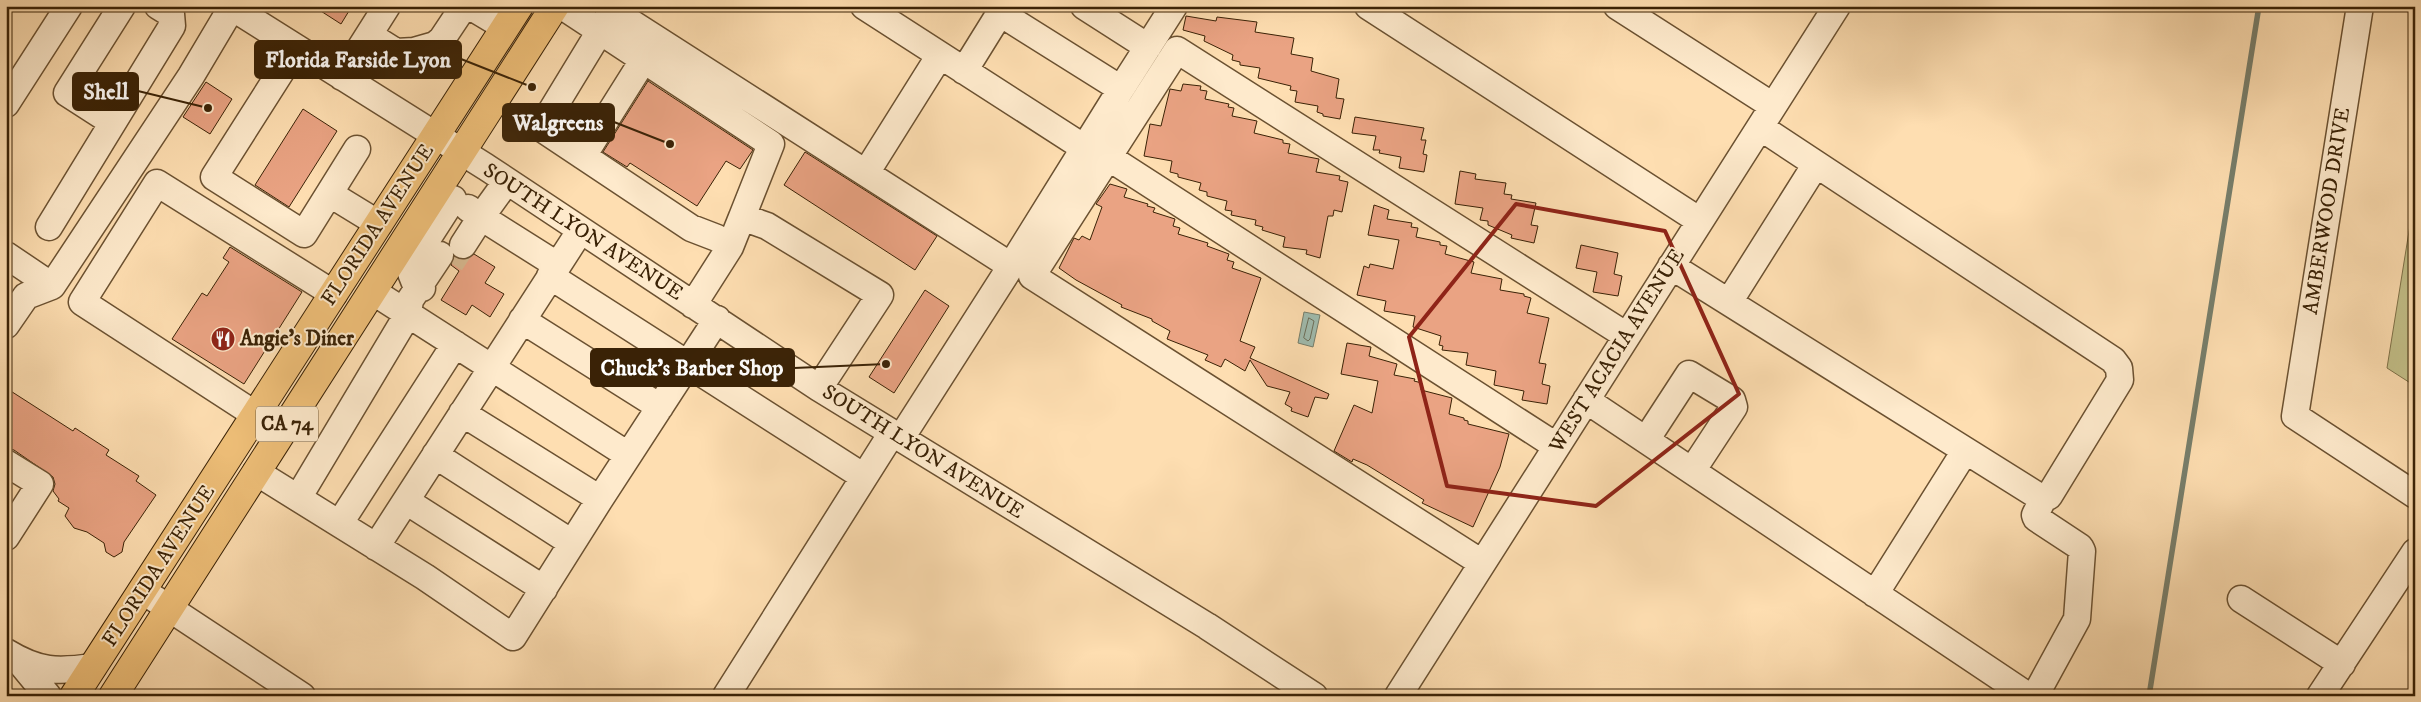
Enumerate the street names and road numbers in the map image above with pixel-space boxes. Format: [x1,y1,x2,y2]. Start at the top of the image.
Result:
street label: AMBERWOOD DRIVE [2298,106,2356,316]
street label: FLORIDA AVENUE [316,139,440,311]
street label: SOUTH LYON AVENUE [478,158,688,306]
street label: WEST ACACIA AVENUE [1543,244,1691,459]
street label: SOUTH LYON AVENUE [817,379,1029,525]
road number: CA 74 [256,406,318,442]
street label: FLORIDA AVENUE [97,480,221,652]

